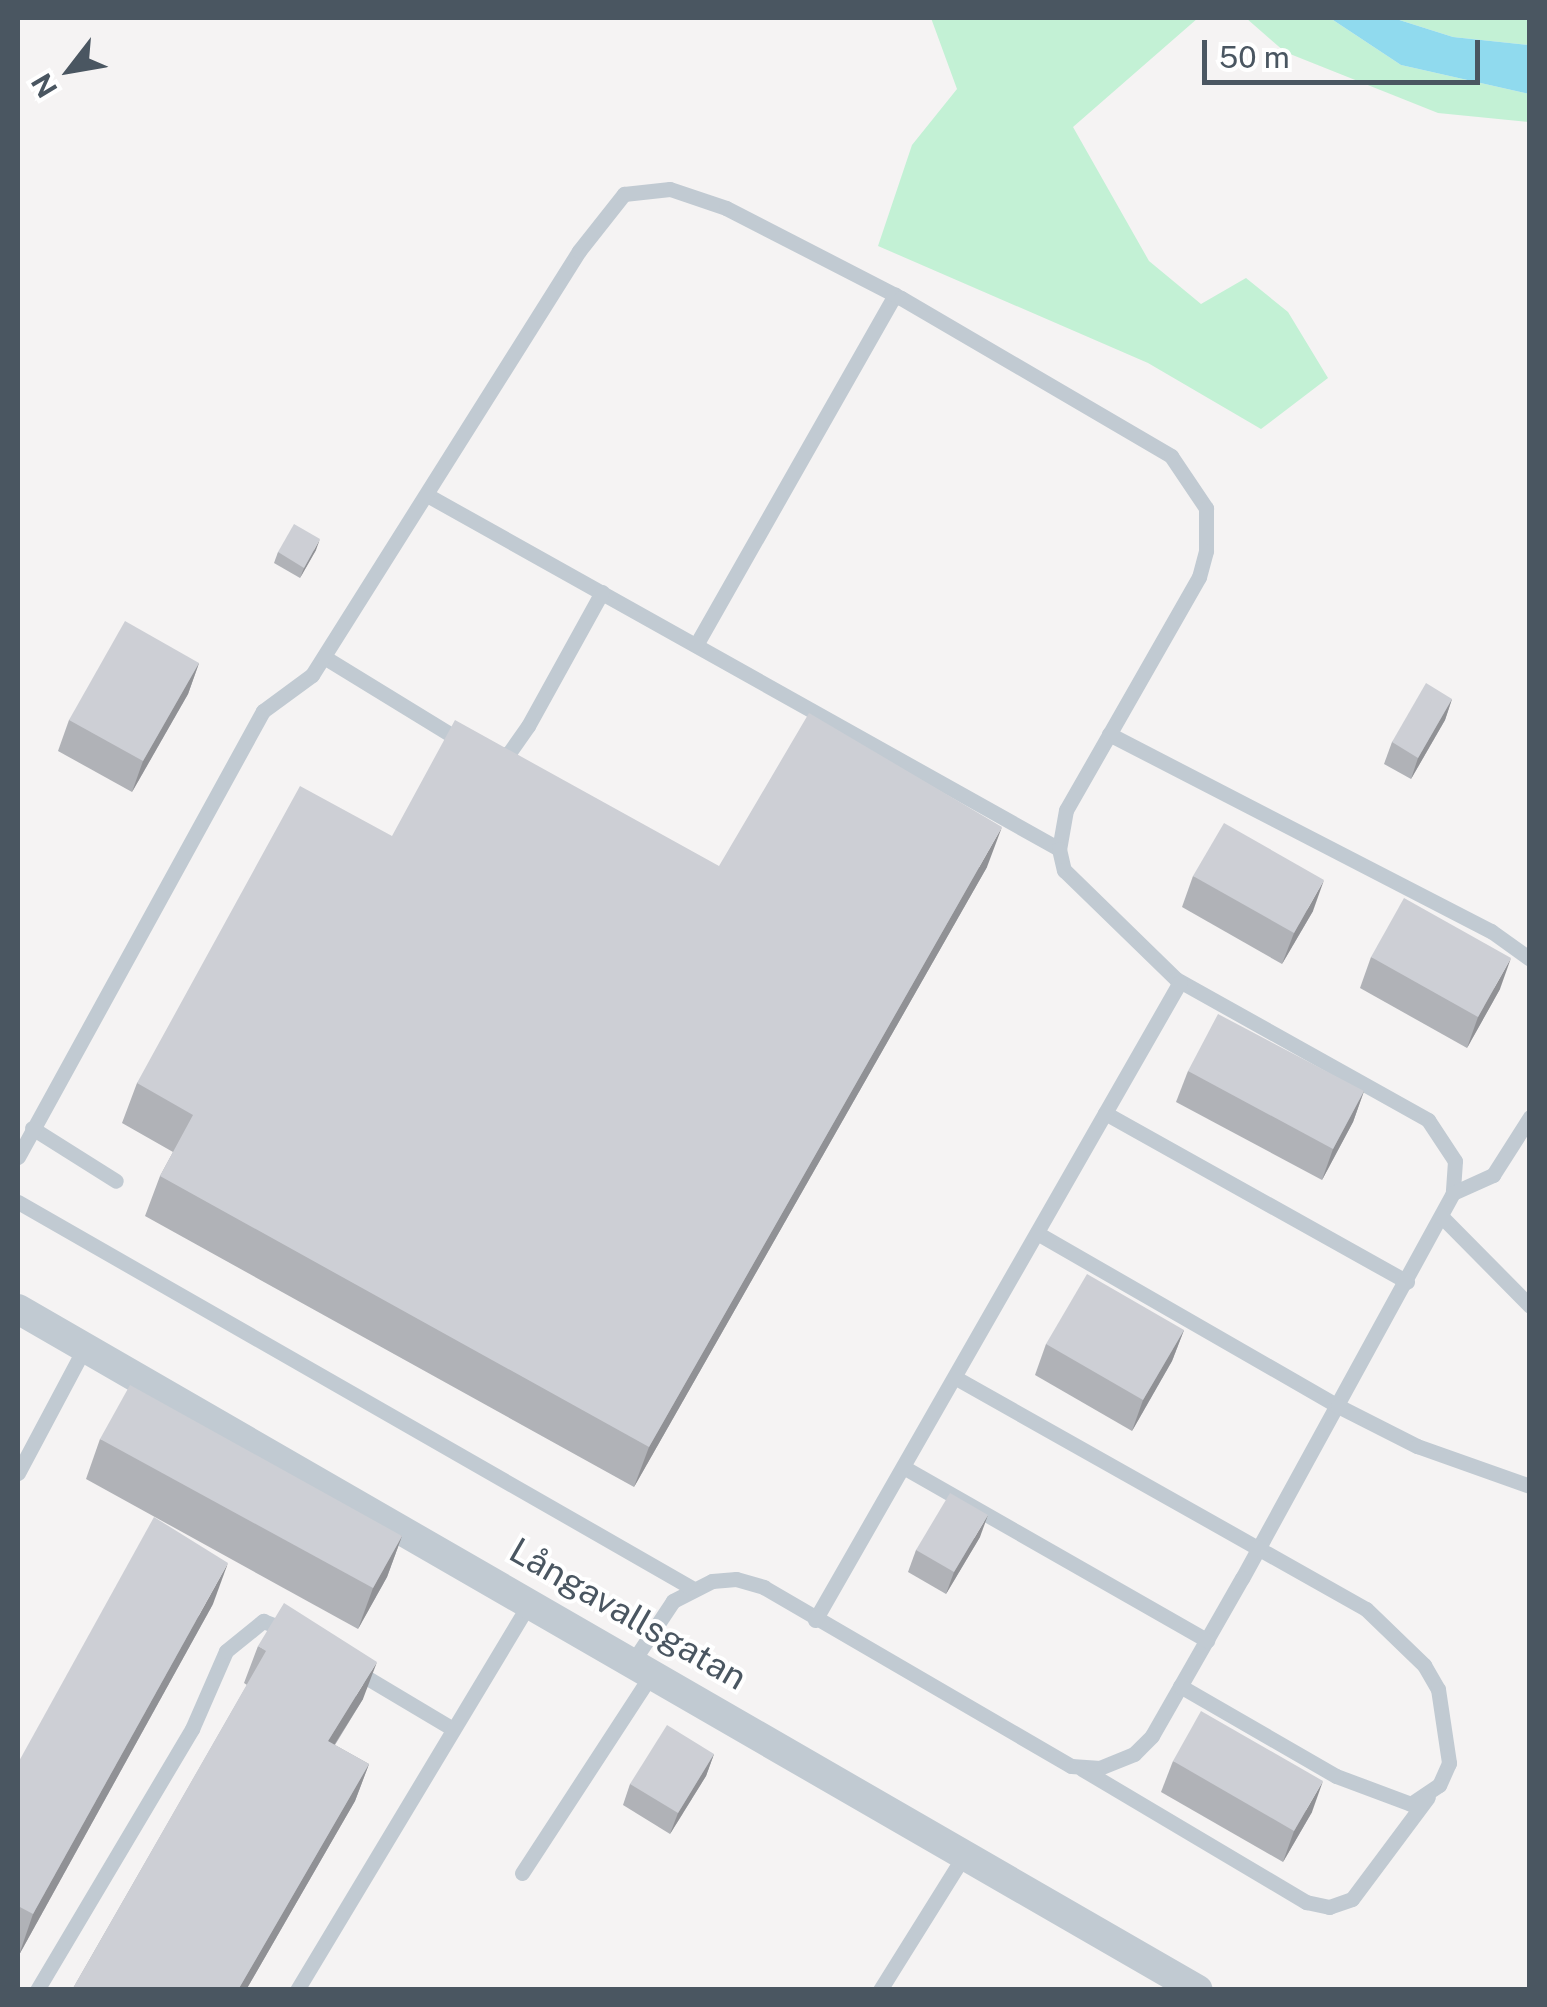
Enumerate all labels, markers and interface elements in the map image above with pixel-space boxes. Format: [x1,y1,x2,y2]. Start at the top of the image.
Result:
north arrow [20,20,120,120]
scale bar [1207,20,1484,82]
text: 50 m [1219,39,1290,75]
text: N [24,68,64,104]
street label: Långavallsgatan [502,1529,754,1699]

